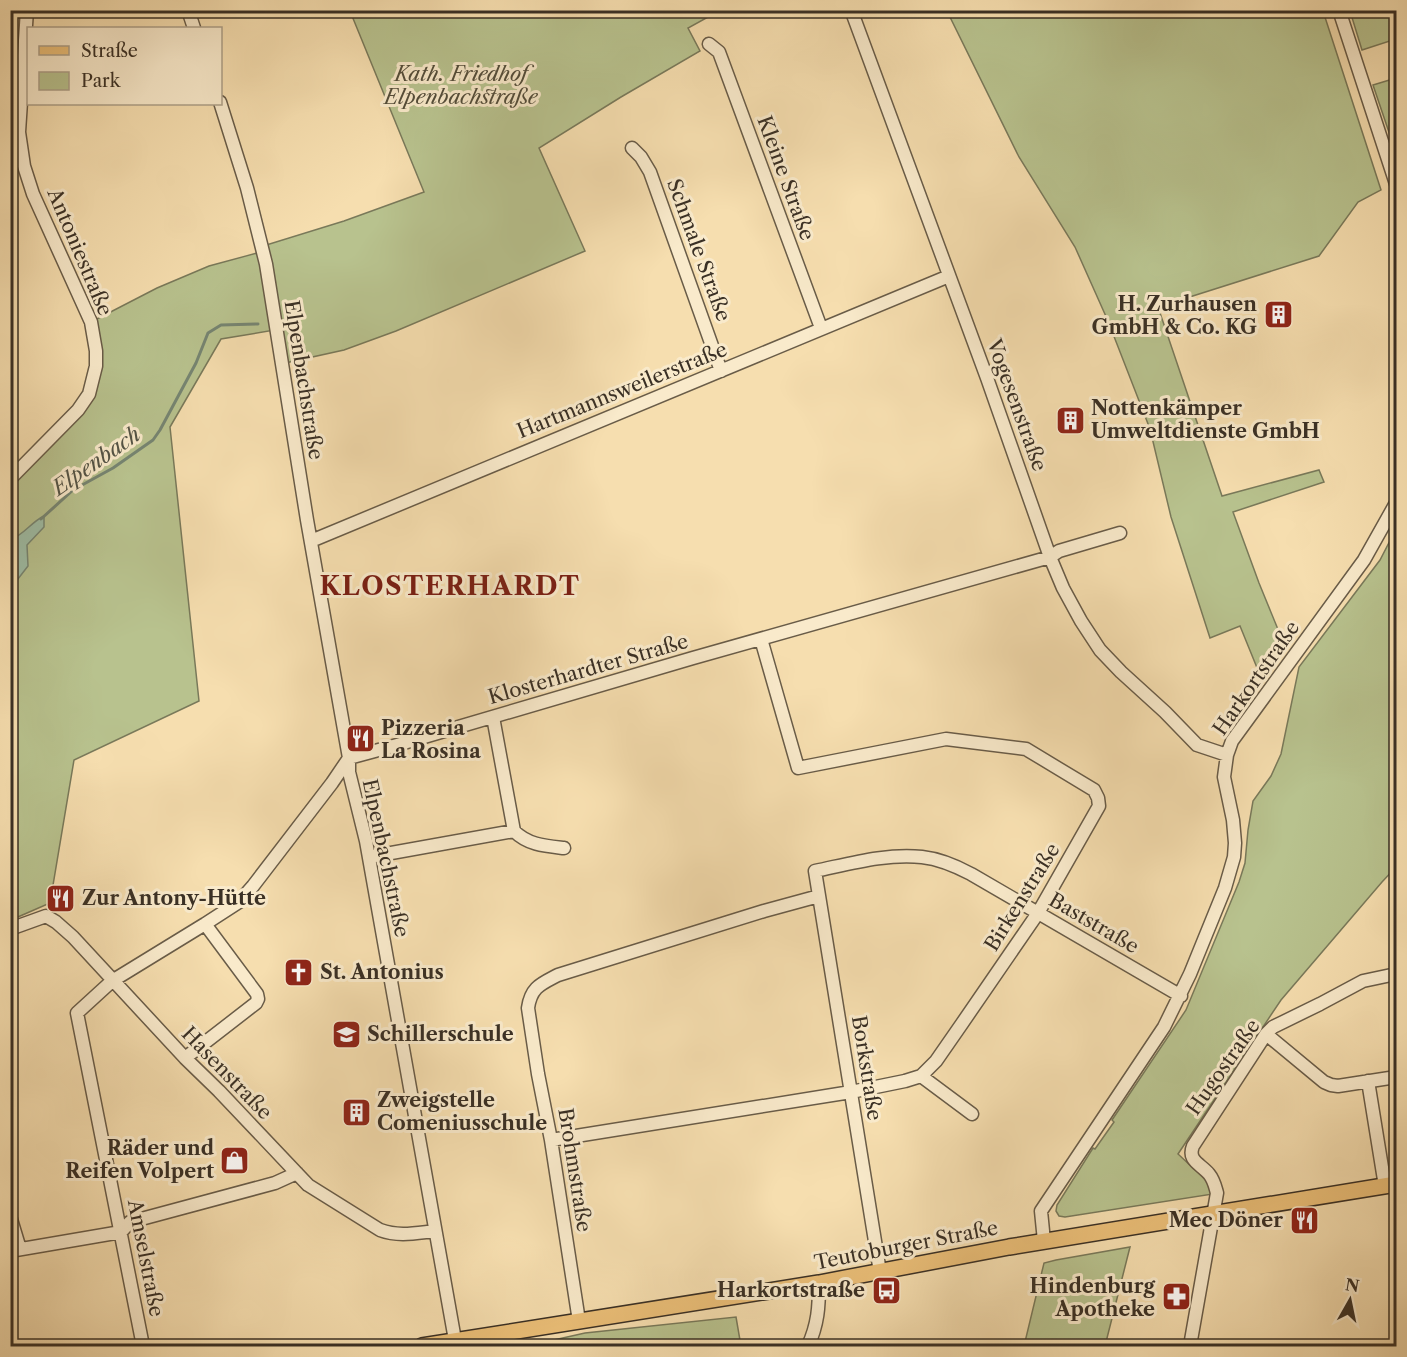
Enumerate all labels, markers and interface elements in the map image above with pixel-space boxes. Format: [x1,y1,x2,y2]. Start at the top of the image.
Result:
legend [27,27,222,105]
text: Straße [81,40,138,62]
park label: Kath. Friedhof Elpenbachstraße [382,62,539,109]
text: Park [81,70,122,92]
street label: Kleine Straße [752,112,820,244]
street label: Schmale Straße [662,176,736,324]
street label: Antoniestraße [42,184,118,319]
place label: H. Zurhausen GmbH & Co. KG [1092,292,1257,339]
street label: Elpenbachstraße [280,299,328,461]
building icon: H. Zurhausen GmbH & Co. KG [1262,299,1294,331]
street label: Vogesenstraße [982,335,1052,474]
street label: Hartmannsweilerstraße [514,337,730,443]
place label: Nottenkämper Umweltdienste GmbH [1091,396,1320,443]
building icon: Nottenkämper Umweltdienste GmbH [1054,404,1086,436]
water label: Elpenbach [45,422,145,502]
district label: KLOSTERHARDT [319,570,581,602]
street label: Harkortstraße [1208,616,1304,740]
street label: Klosterhardter Straße [485,629,691,709]
place label: Pizzeria La Rosina [381,716,481,763]
restaurant icon: Pizzeria La Rosina [344,723,376,755]
street label: Elpenbachstraße [358,777,414,939]
street label: Birkenstraße [979,839,1065,955]
restaurant icon: Zur Antony-Hütte [45,882,77,914]
place label: Zur Antony-Hütte [82,886,266,910]
street label: Baststraße [1045,888,1143,958]
church icon: St. Antonius [283,956,315,988]
place label: St. Antonius [320,960,444,984]
street label: Borkstraße [847,1014,887,1122]
street label: Hugostraße [1181,1014,1265,1120]
school or university icon: Schillerschule [330,1018,362,1050]
street label: Hasenstraße [177,1022,277,1124]
place label: Schillerschule [367,1022,514,1046]
place label: Zweigstelle Comeniusschule [377,1088,547,1135]
building icon: Zweigstelle Comeniusschule [340,1096,372,1128]
street label: Brohmstraße [553,1106,597,1234]
place label: Räder und Reifen Volpert [65,1136,215,1183]
shop icon: Räder und Reifen Volpert [219,1144,251,1176]
street label: Amselstraße [123,1196,169,1319]
restaurant icon: Mec Döner [1288,1204,1320,1236]
place label: Mec Döner [1169,1208,1283,1232]
street label: Teutoburger Straße [812,1215,1000,1275]
north arrow [1320,1270,1380,1330]
bus stop icon: Harkortstraße [870,1274,902,1306]
place label: Hindenburg Apotheke [1029,1274,1155,1321]
text: N [1344,1274,1361,1296]
place label: Harkortstraße [717,1278,865,1302]
pharmacy icon: Hindenburg Apotheke [1160,1281,1192,1313]

